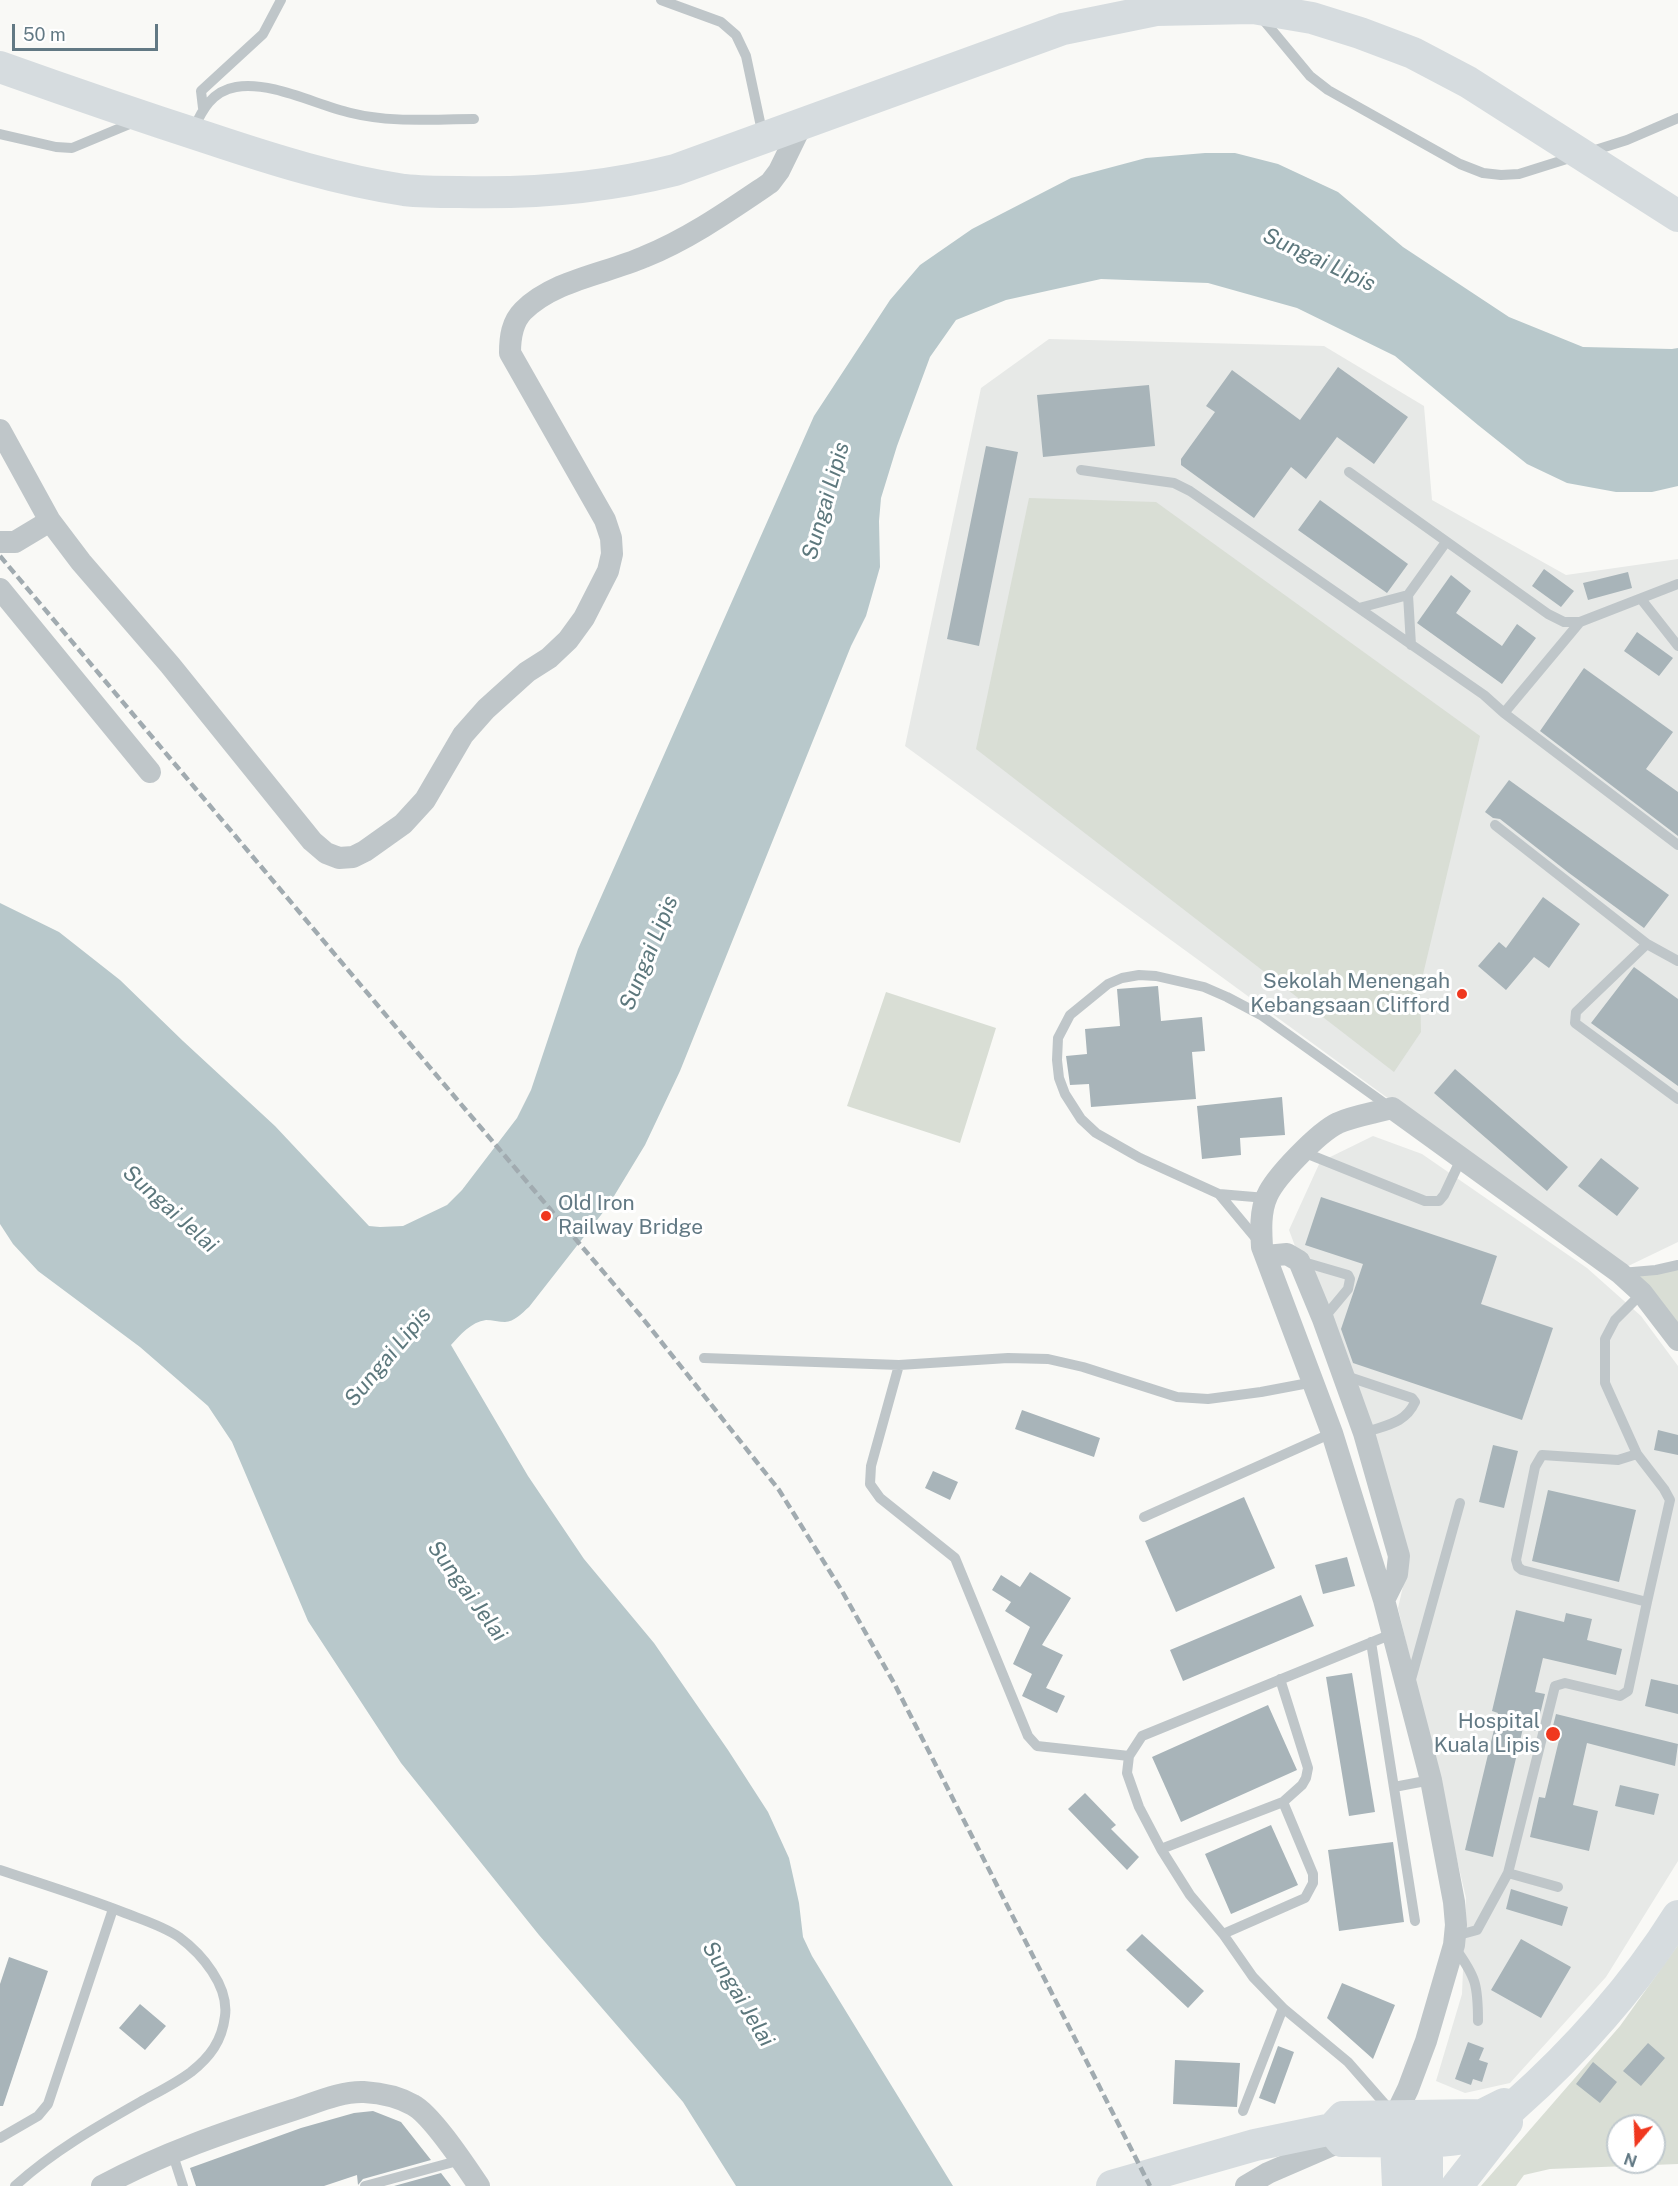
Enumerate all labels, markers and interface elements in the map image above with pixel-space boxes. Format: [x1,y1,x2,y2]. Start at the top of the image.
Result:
scale bar [15,12,160,50]
text: 50 m [23,24,66,45]
water label: Sungai Lipis [1259,222,1379,298]
water label: Sungai Lipis [797,439,855,563]
water label: Sungai Lipis [614,892,684,1014]
place label: Sekolah Menengah Kebangsaan Clifford [1250,969,1450,1019]
marker: Sekolah Menengah Kebangsaan Clifford [1455,987,1469,1001]
water label: Sungai Jelai [117,1160,223,1258]
place label: Old Iron Railway Bridge [558,1191,703,1241]
marker: Old Iron Railway Bridge [539,1209,553,1223]
water label: Sungai Lipis [339,1302,437,1412]
water label: Sungai Jelai [422,1535,512,1647]
place label: Hospital Kuala Lipis [1434,1709,1540,1759]
marker: Hospital Kuala Lipis [1544,1725,1562,1743]
water label: Sungai Jelai [696,1937,780,2051]
north arrow [1606,2114,1666,2174]
text: N [1622,2149,1640,2171]

